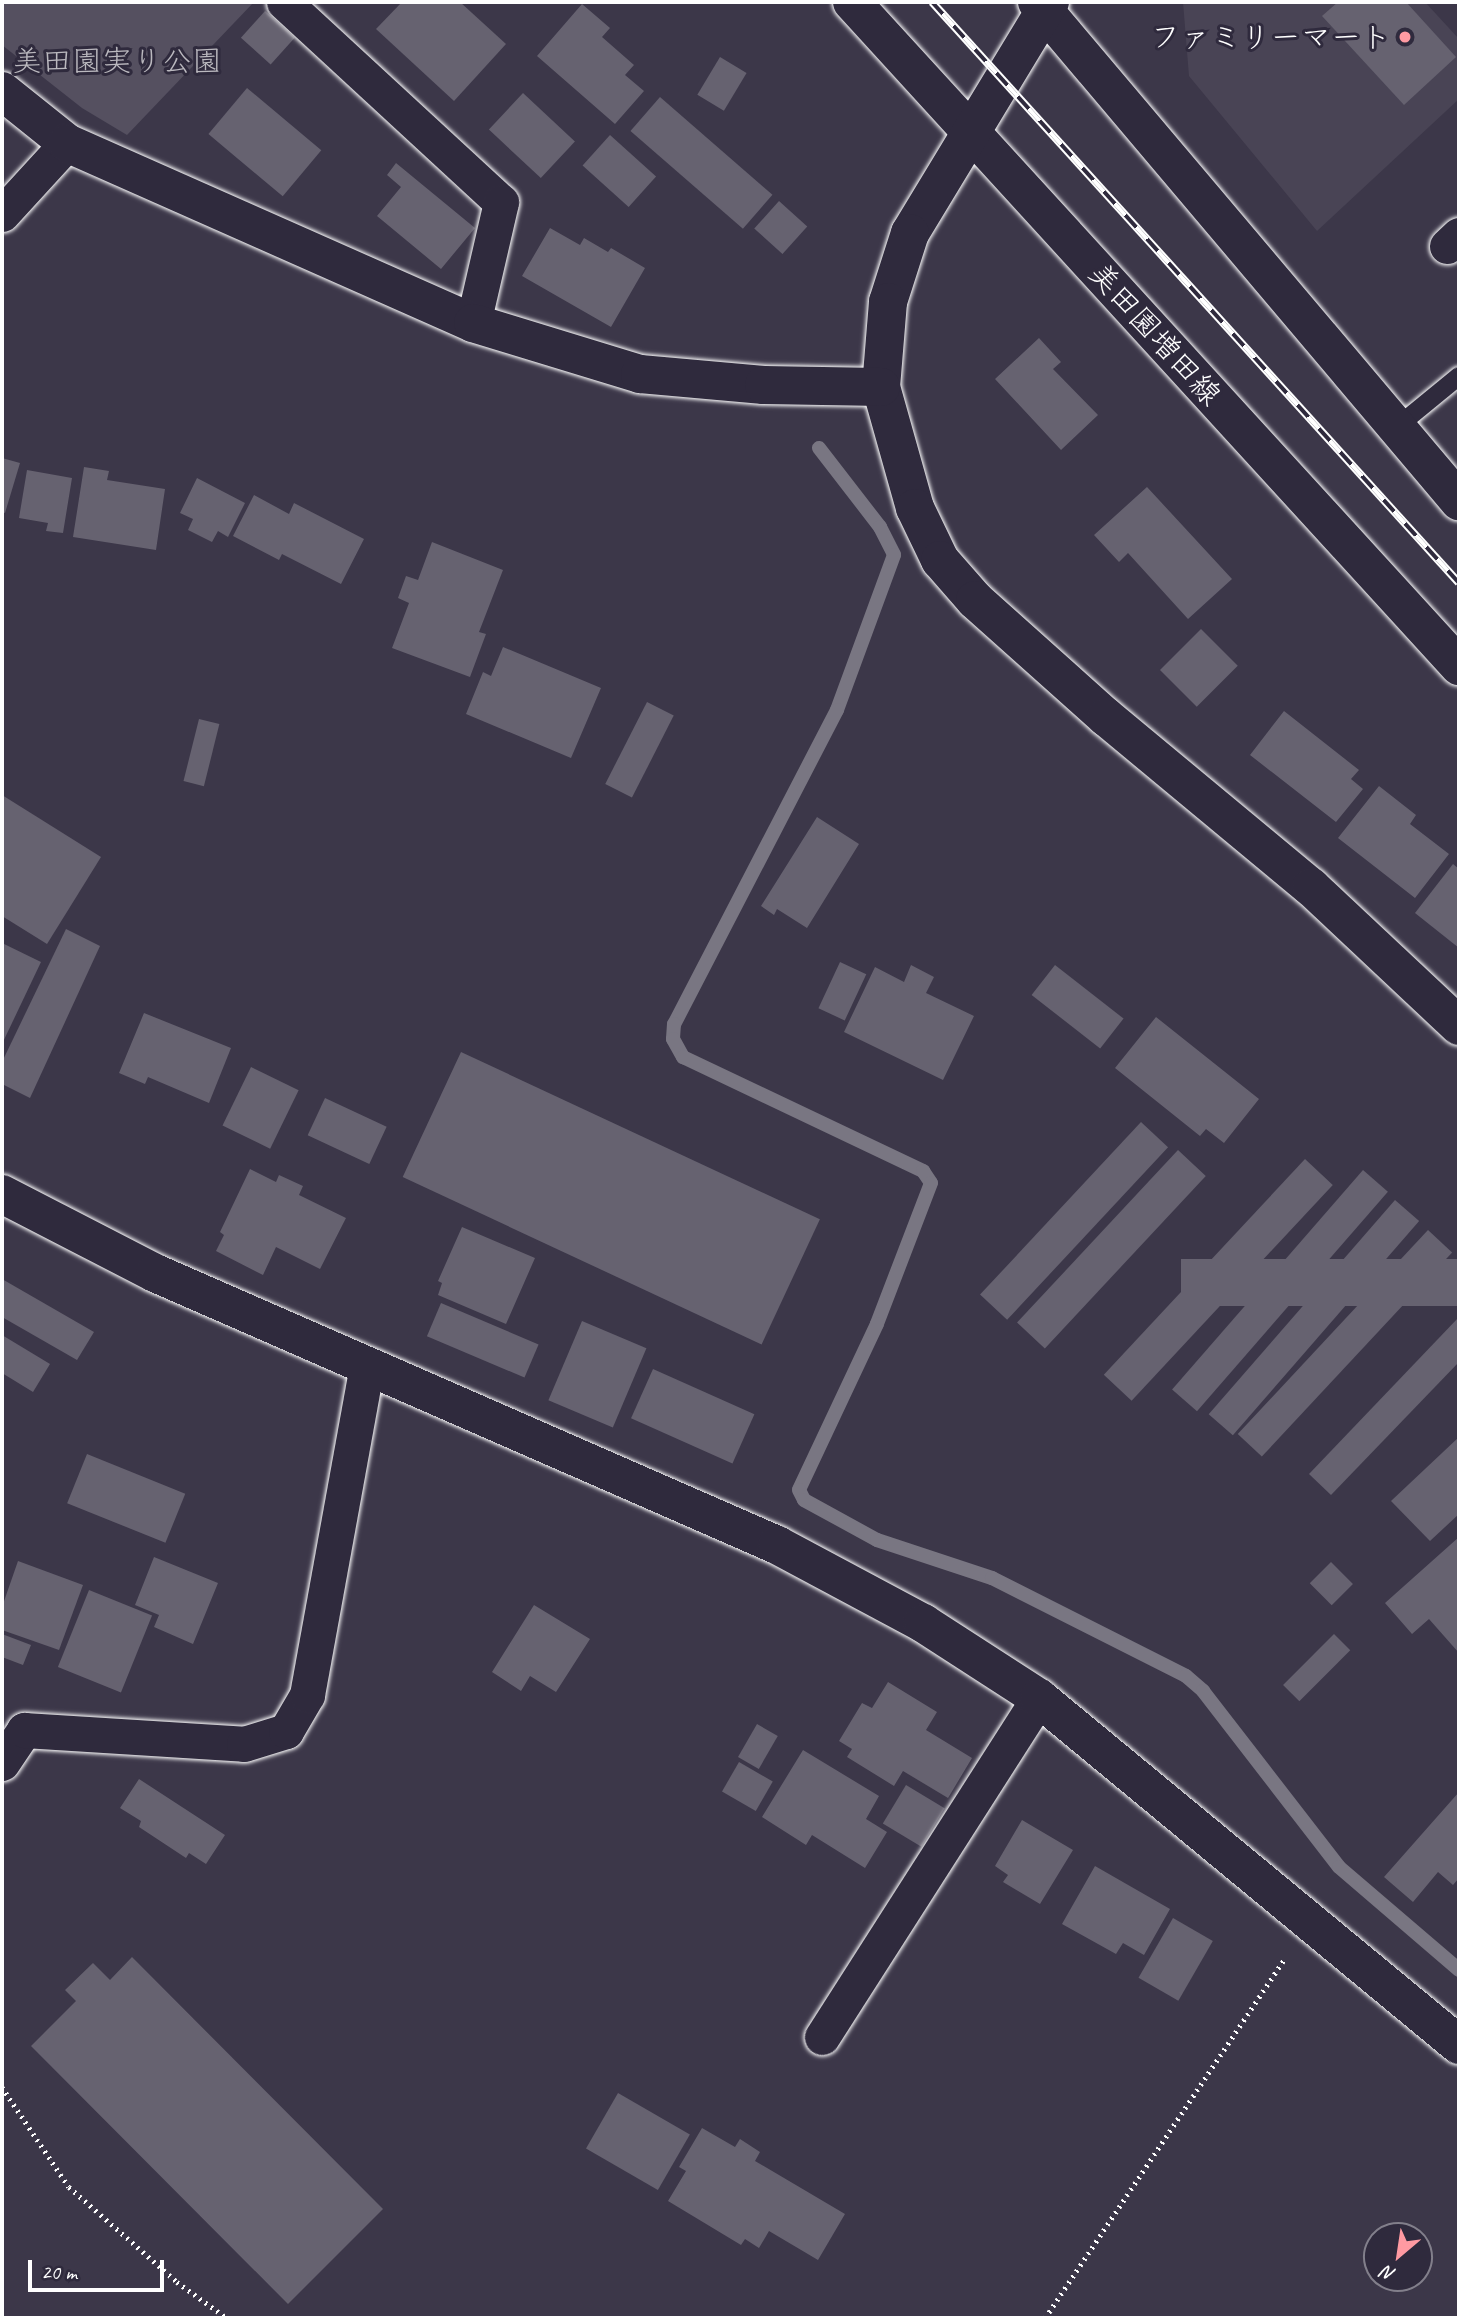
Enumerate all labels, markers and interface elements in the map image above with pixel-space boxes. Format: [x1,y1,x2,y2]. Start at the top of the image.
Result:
place label: ファミリーマート [1151,19,1391,55]
marker: ファミリーマート [1397,29,1413,45]
park label: 美田園実り公園 [12,43,222,79]
street label: 美田園増田線 [1081,255,1229,413]
north arrow [1363,2222,1433,2292]
scale bar [32,2246,168,2290]
text: 20 m [41,2259,77,2285]
text: N [1378,2260,1400,2287]

